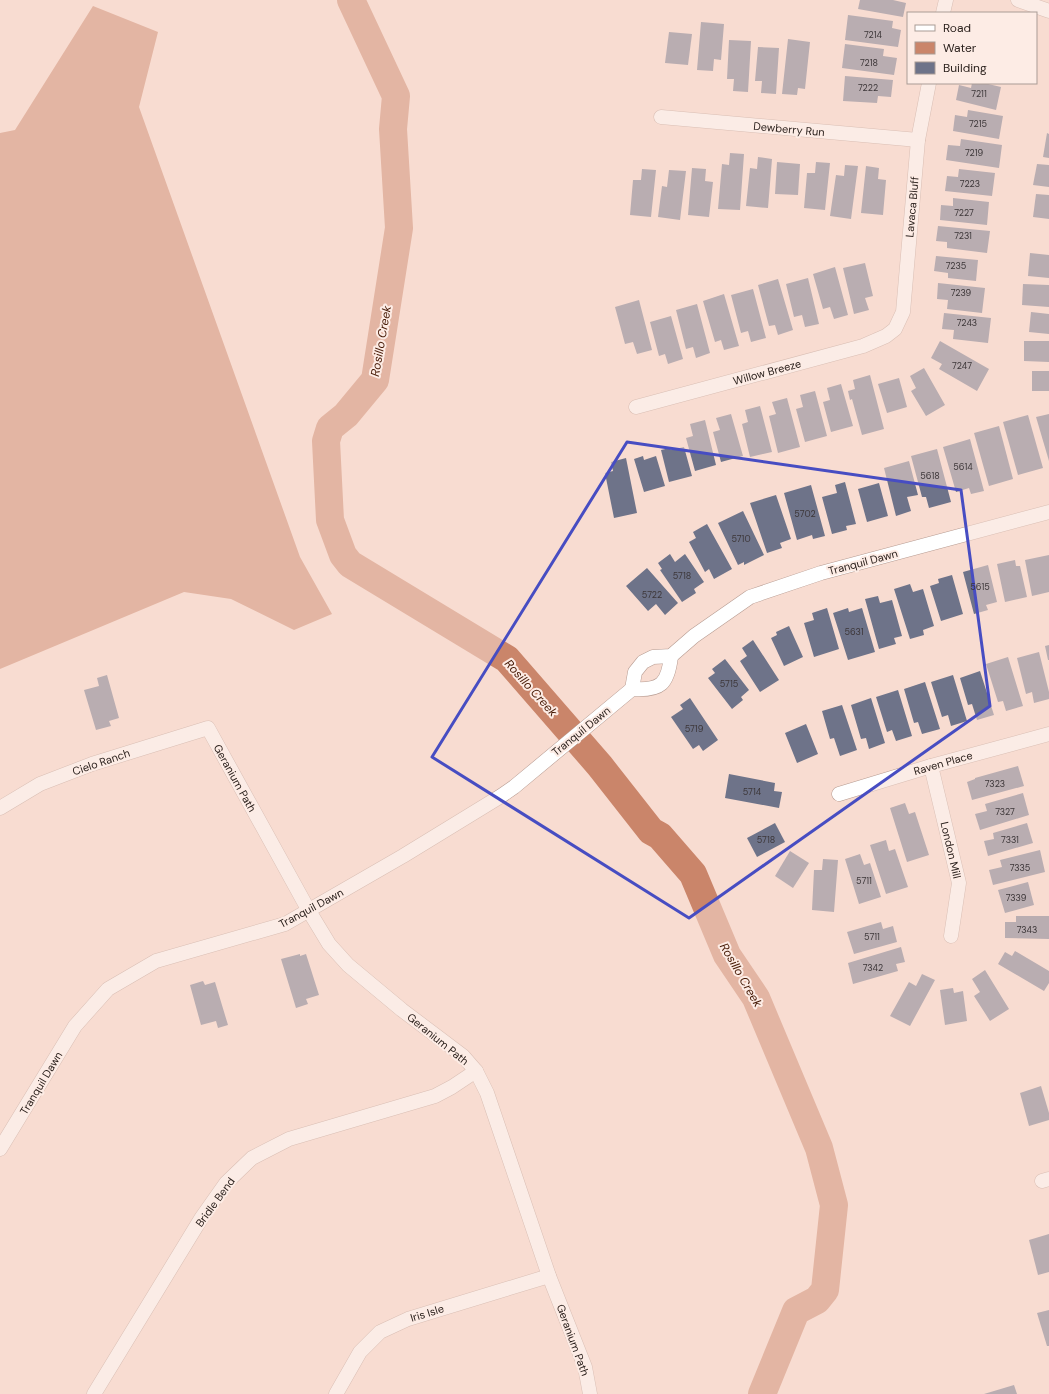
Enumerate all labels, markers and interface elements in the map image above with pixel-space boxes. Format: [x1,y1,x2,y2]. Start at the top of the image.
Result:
legend [907,12,1037,84]
text: Road [943,20,971,36]
house number: 7214 [864,29,883,41]
text: Water [943,40,977,56]
house number: 7218 [860,57,878,69]
text: Building [943,60,987,76]
house number: 7222 [858,82,878,94]
house number: 7211 [971,88,987,100]
house number: 7215 [969,118,987,130]
street label: Dewberry Run [753,119,825,139]
house number: 7219 [965,147,983,159]
street label: Lavaca Bluff [902,176,922,238]
house number: 7223 [960,178,980,190]
house number: 7227 [954,207,974,219]
house number: 7231 [954,230,972,242]
house number: 7235 [946,260,966,272]
house number: 7239 [951,287,972,299]
water label: Rosillo Creek [367,303,395,378]
house number: 7243 [957,317,977,329]
street label: Willow Breeze [731,356,803,388]
house number: 7247 [952,360,972,372]
house number: 5614 [953,461,973,473]
house number: 5618 [920,470,940,482]
house number: 5702 [794,508,816,520]
house number: 5710 [731,533,751,545]
street label: Tranquil Dawn [827,546,899,578]
house number: 5718 [673,570,691,582]
house number: 5615 [970,581,990,593]
house number: 5722 [642,589,662,601]
house number: 5631 [844,626,864,638]
water label: Rosillo Creek [501,656,562,721]
house number: 5715 [720,678,738,690]
street label: Tranquil Dawn [549,703,613,759]
house number: 5719 [685,723,704,735]
street label: Geranium Path [211,742,259,814]
street label: Cielo Ranch [70,746,132,778]
street label: Raven Place [912,748,974,778]
house number: 7323 [985,778,1005,790]
house number: 5714 [743,786,762,798]
house number: 7327 [995,806,1015,818]
street label: London Mill [938,820,964,880]
house number: 5718 [757,834,775,846]
house number: 7331 [1001,834,1019,846]
house number: 7335 [1010,862,1030,874]
house number: 5711 [856,875,872,887]
street label: Tranquil Dawn [276,885,346,931]
house number: 7339 [1006,892,1027,904]
house number: 7343 [1017,924,1037,936]
house number: 5711 [864,931,880,943]
water label: Rosillo Creek [716,940,766,1011]
house number: 7342 [863,962,883,974]
street label: Geranium Path [404,1010,472,1068]
street label: Tranquil Dawn [17,1049,65,1117]
street label: Bridle Bend [192,1174,238,1230]
street label: Iris Isle [408,1301,446,1325]
street label: Geranium Path [554,1302,592,1378]

